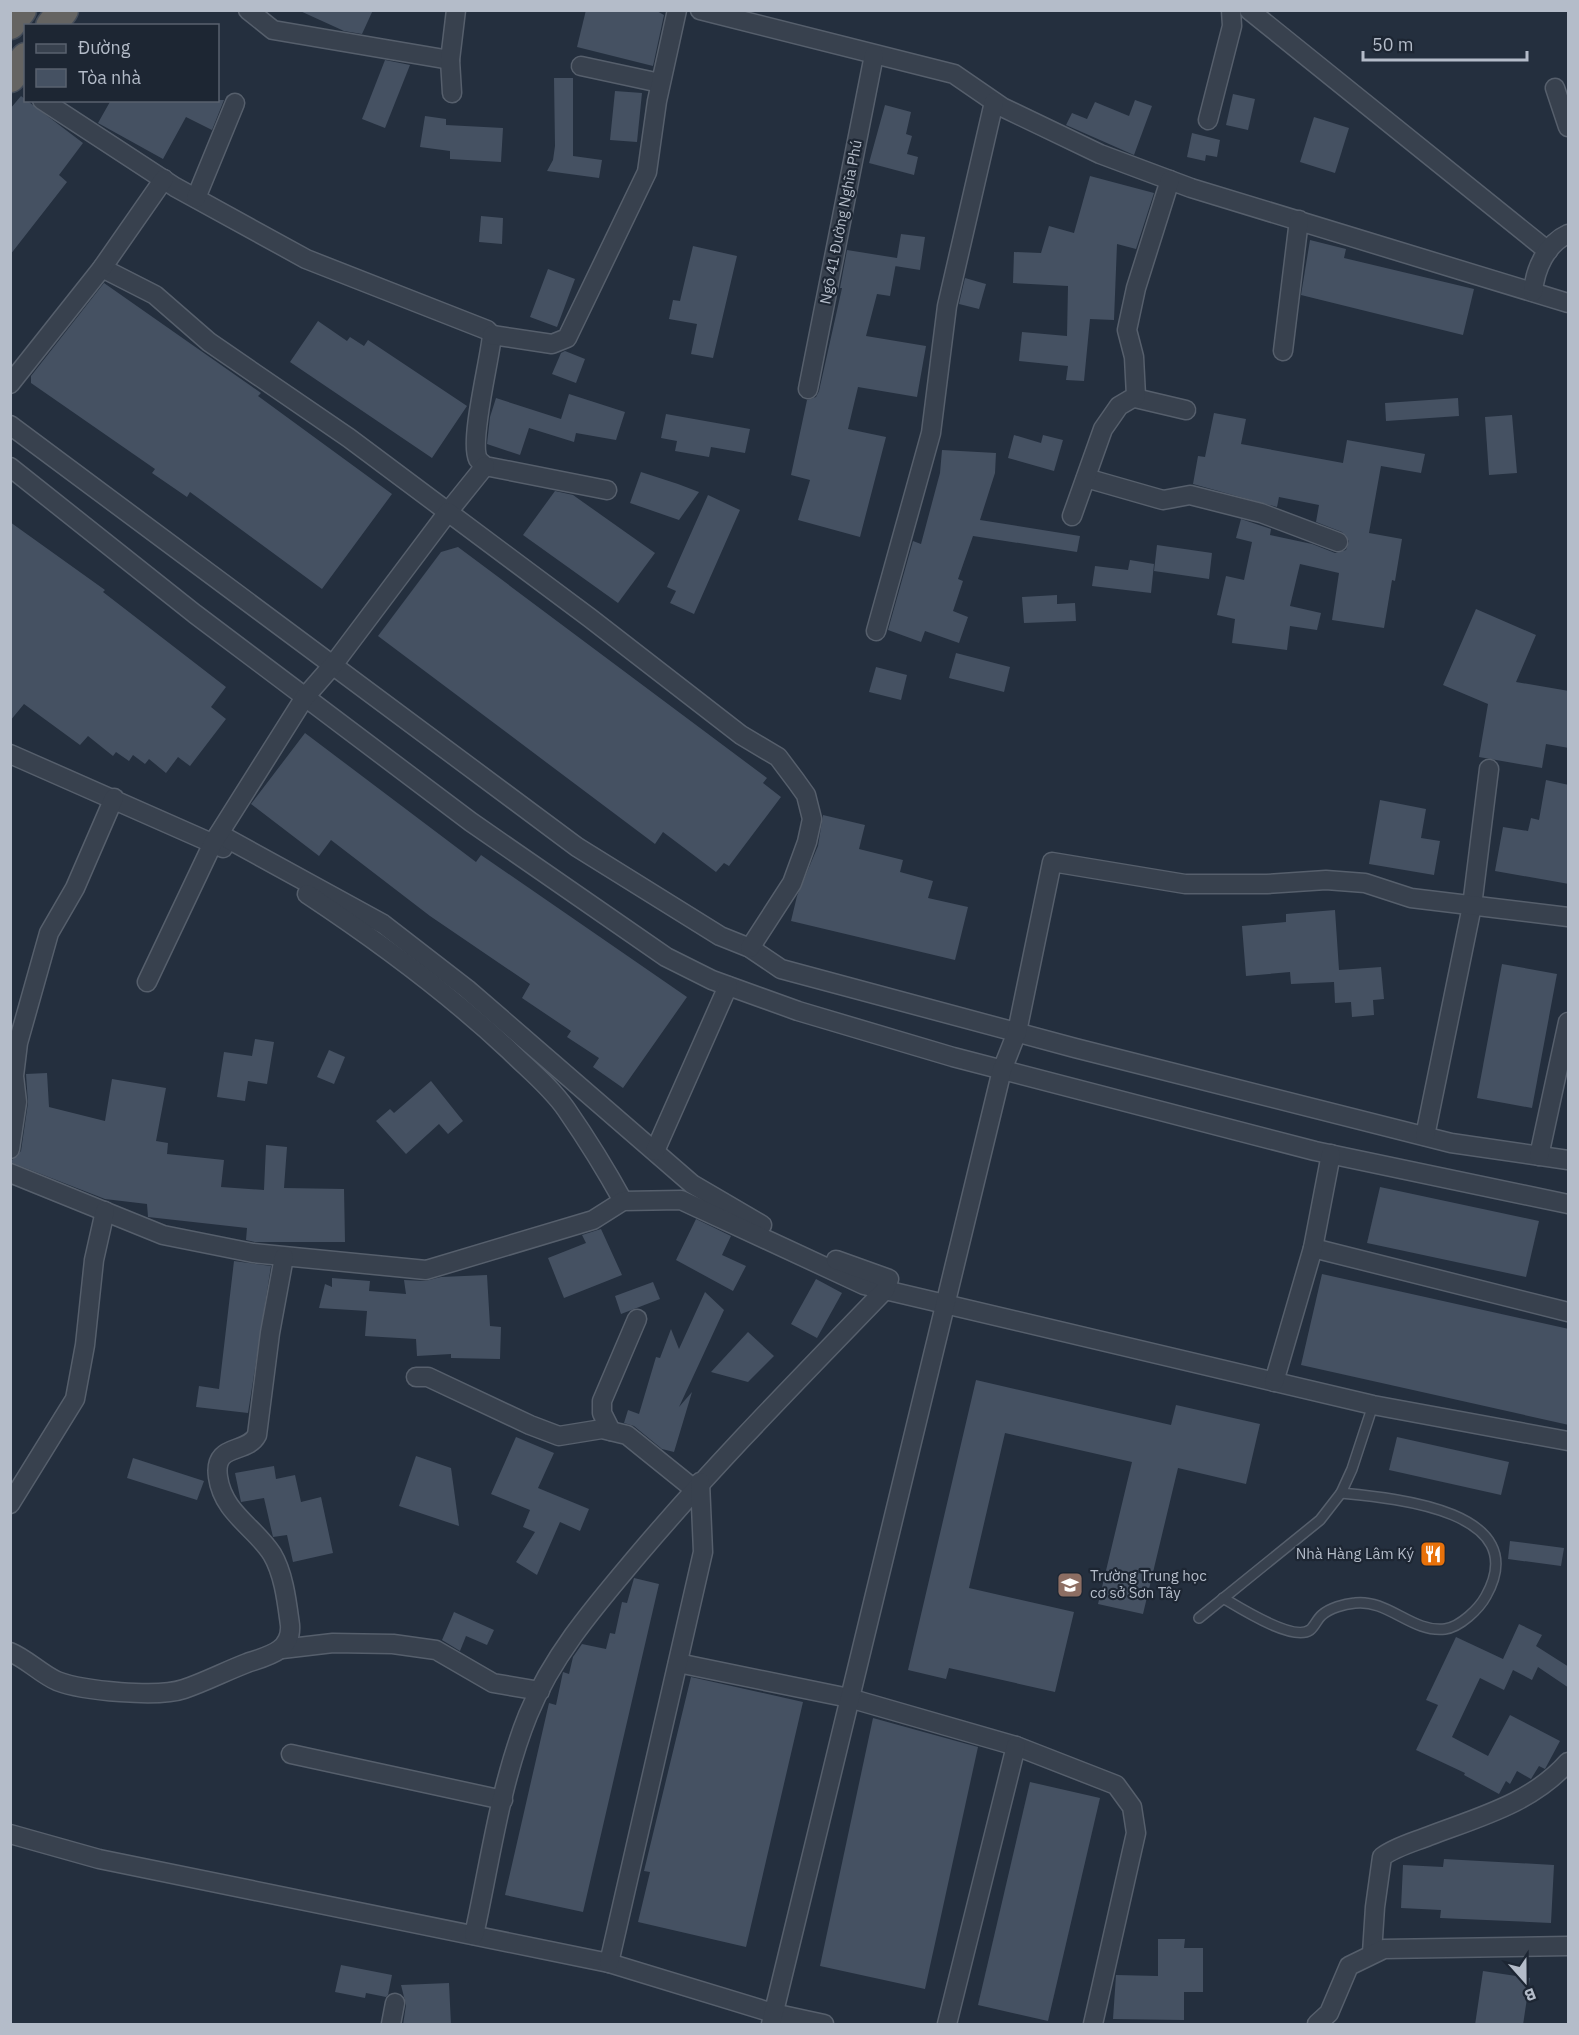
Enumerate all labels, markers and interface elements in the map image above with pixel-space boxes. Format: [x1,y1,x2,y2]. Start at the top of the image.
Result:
legend [24,24,219,102]
scale bar [1363,24,1526,62]
text: 50 m [1372,33,1414,56]
text: Đường [78,36,131,59]
text: Tòa nhà [78,66,142,89]
street label: Ngõ 41 Đường Nghĩa Phú [815,138,866,306]
restaurant icon: Nhà Hàng Lâm Ký [1418,1539,1448,1569]
place label: Nhà Hàng Lâm Ký [1296,1544,1415,1563]
place label: Trường Trung học cơ sở Sơn Tây [1090,1566,1207,1602]
school or university icon: Trường Trung học cơ sở Sơn Tây [1055,1570,1085,1600]
north arrow [1495,1951,1555,2011]
text: B [1522,1984,1539,2006]

